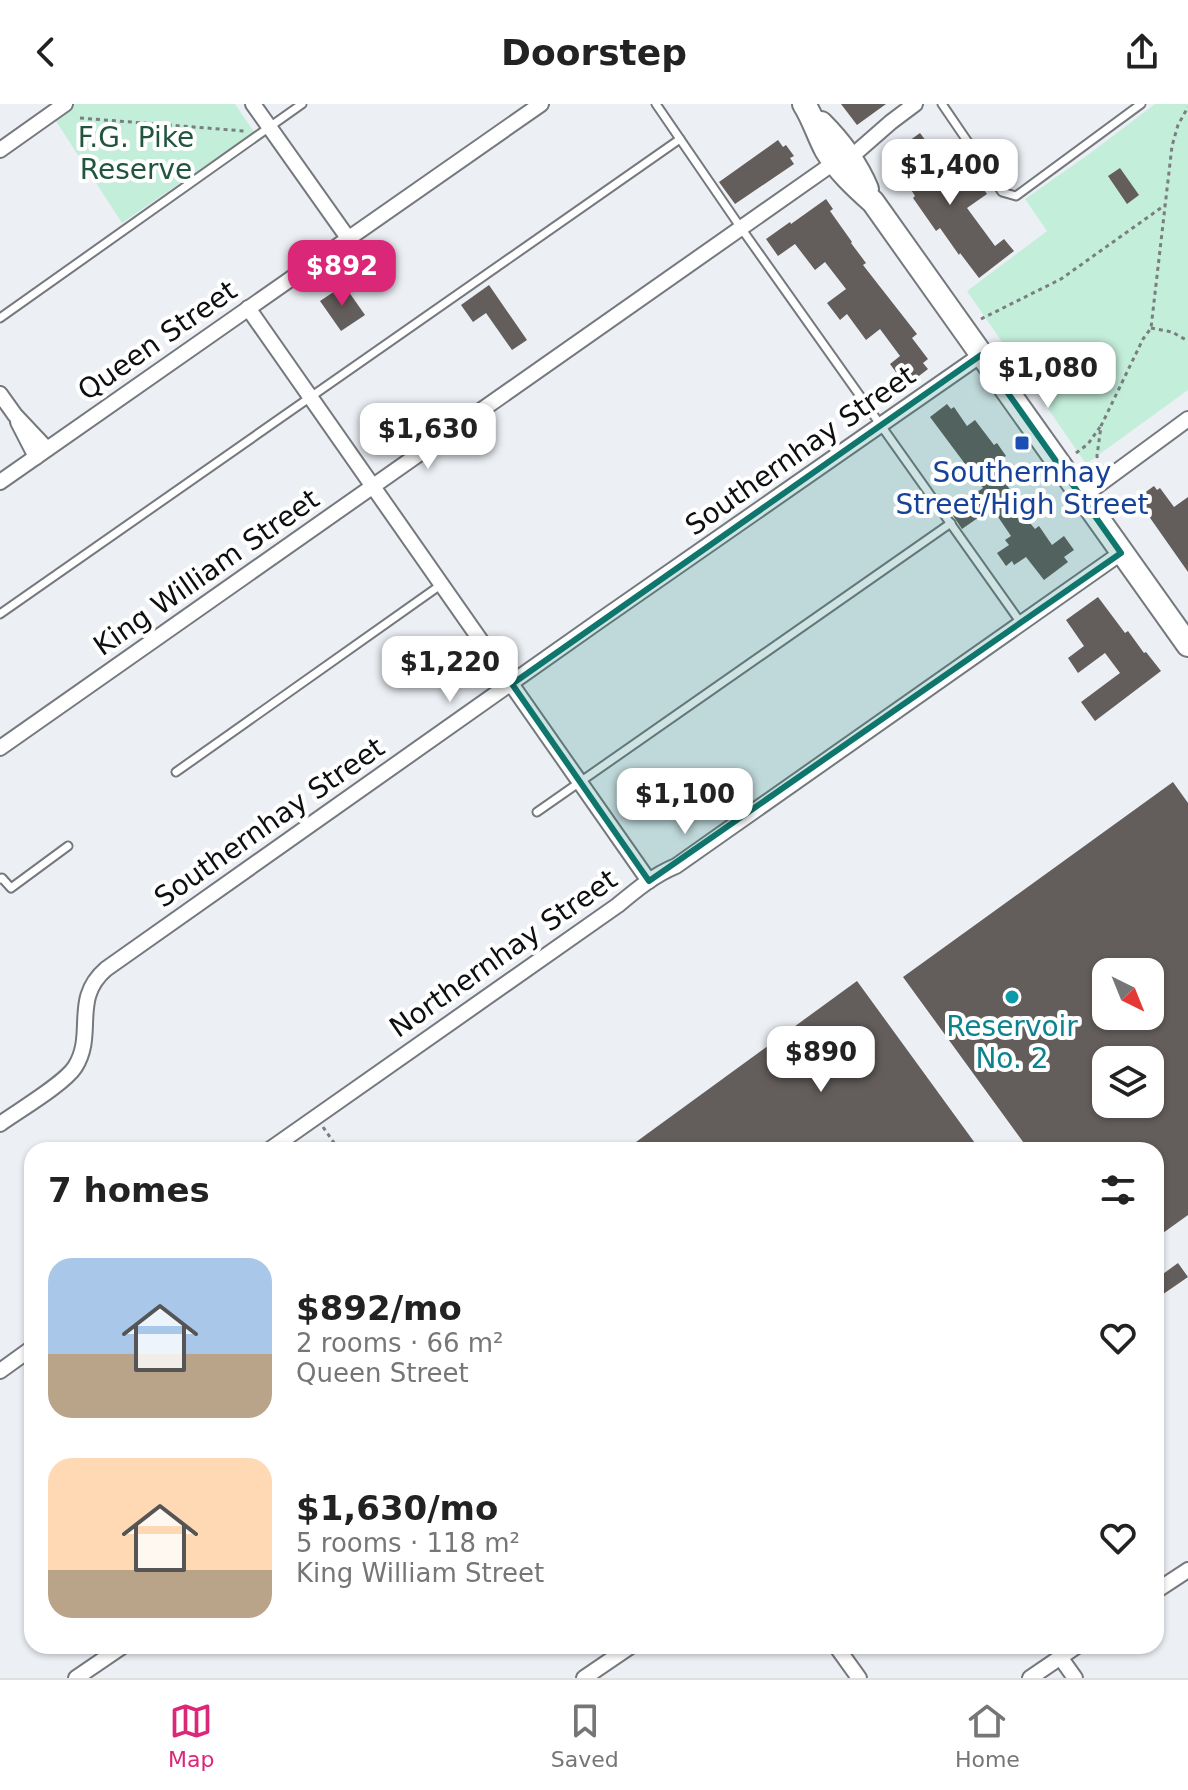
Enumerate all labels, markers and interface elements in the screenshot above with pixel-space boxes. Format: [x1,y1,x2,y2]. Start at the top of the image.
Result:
icon: back [24,30,68,74]
icon: share [1120,30,1164,74]
text: Doorstep [501,32,687,73]
park label: F.G. Pike Reserve [78,121,194,186]
pin: $1,400 [885,139,1015,207]
text: $1,400 [900,150,1000,180]
pin: $892 [295,240,389,308]
text: $892 [306,251,378,281]
street label: Queen Street [72,274,243,407]
pin: $1,080 [983,342,1113,410]
text: $1,080 [998,353,1098,383]
street label: Southernhay Street [679,359,922,542]
pin: $1,630 [363,403,493,471]
text: $1,630 [378,414,478,444]
marker: Southernhay Street/High Street [1013,434,1031,452]
place label: Southernhay Street/High Street [896,456,1148,521]
street label: King William Street [87,482,325,663]
pin: $1,220 [385,636,515,704]
text: $1,220 [400,647,500,677]
street label: Southernhay Street [148,731,391,914]
pin: $1,100 [620,768,750,836]
text: $1,100 [635,779,735,809]
street label: Northernhay Street [383,863,623,1044]
north arrow [1092,958,1164,1030]
map controls [1092,958,1164,1118]
marker: Reservoir No. 2 [1003,988,1021,1006]
place label: Reservoir No. 2 [946,1010,1078,1075]
pin: $890 [774,1026,868,1094]
text: $890 [785,1037,857,1067]
button: layers [1092,1046,1164,1118]
icon: filters [1096,1168,1140,1212]
text: 7 homes [48,1170,210,1210]
text: $892/mo [296,1288,462,1328]
icon: home [112,1290,208,1386]
icon: heart [1096,1316,1140,1360]
text: 2 rooms · 66 m² [296,1328,504,1358]
text: Queen Street [296,1358,469,1388]
text: $1,630/mo [296,1488,498,1528]
icon: home [112,1490,208,1586]
icon: heart [1096,1516,1140,1560]
text: 5 rooms · 118 m² [296,1528,520,1558]
text: King William Street [296,1558,544,1588]
tab: Map [168,1699,215,1772]
tab: Saved [551,1699,619,1772]
tab: Home [955,1699,1020,1772]

